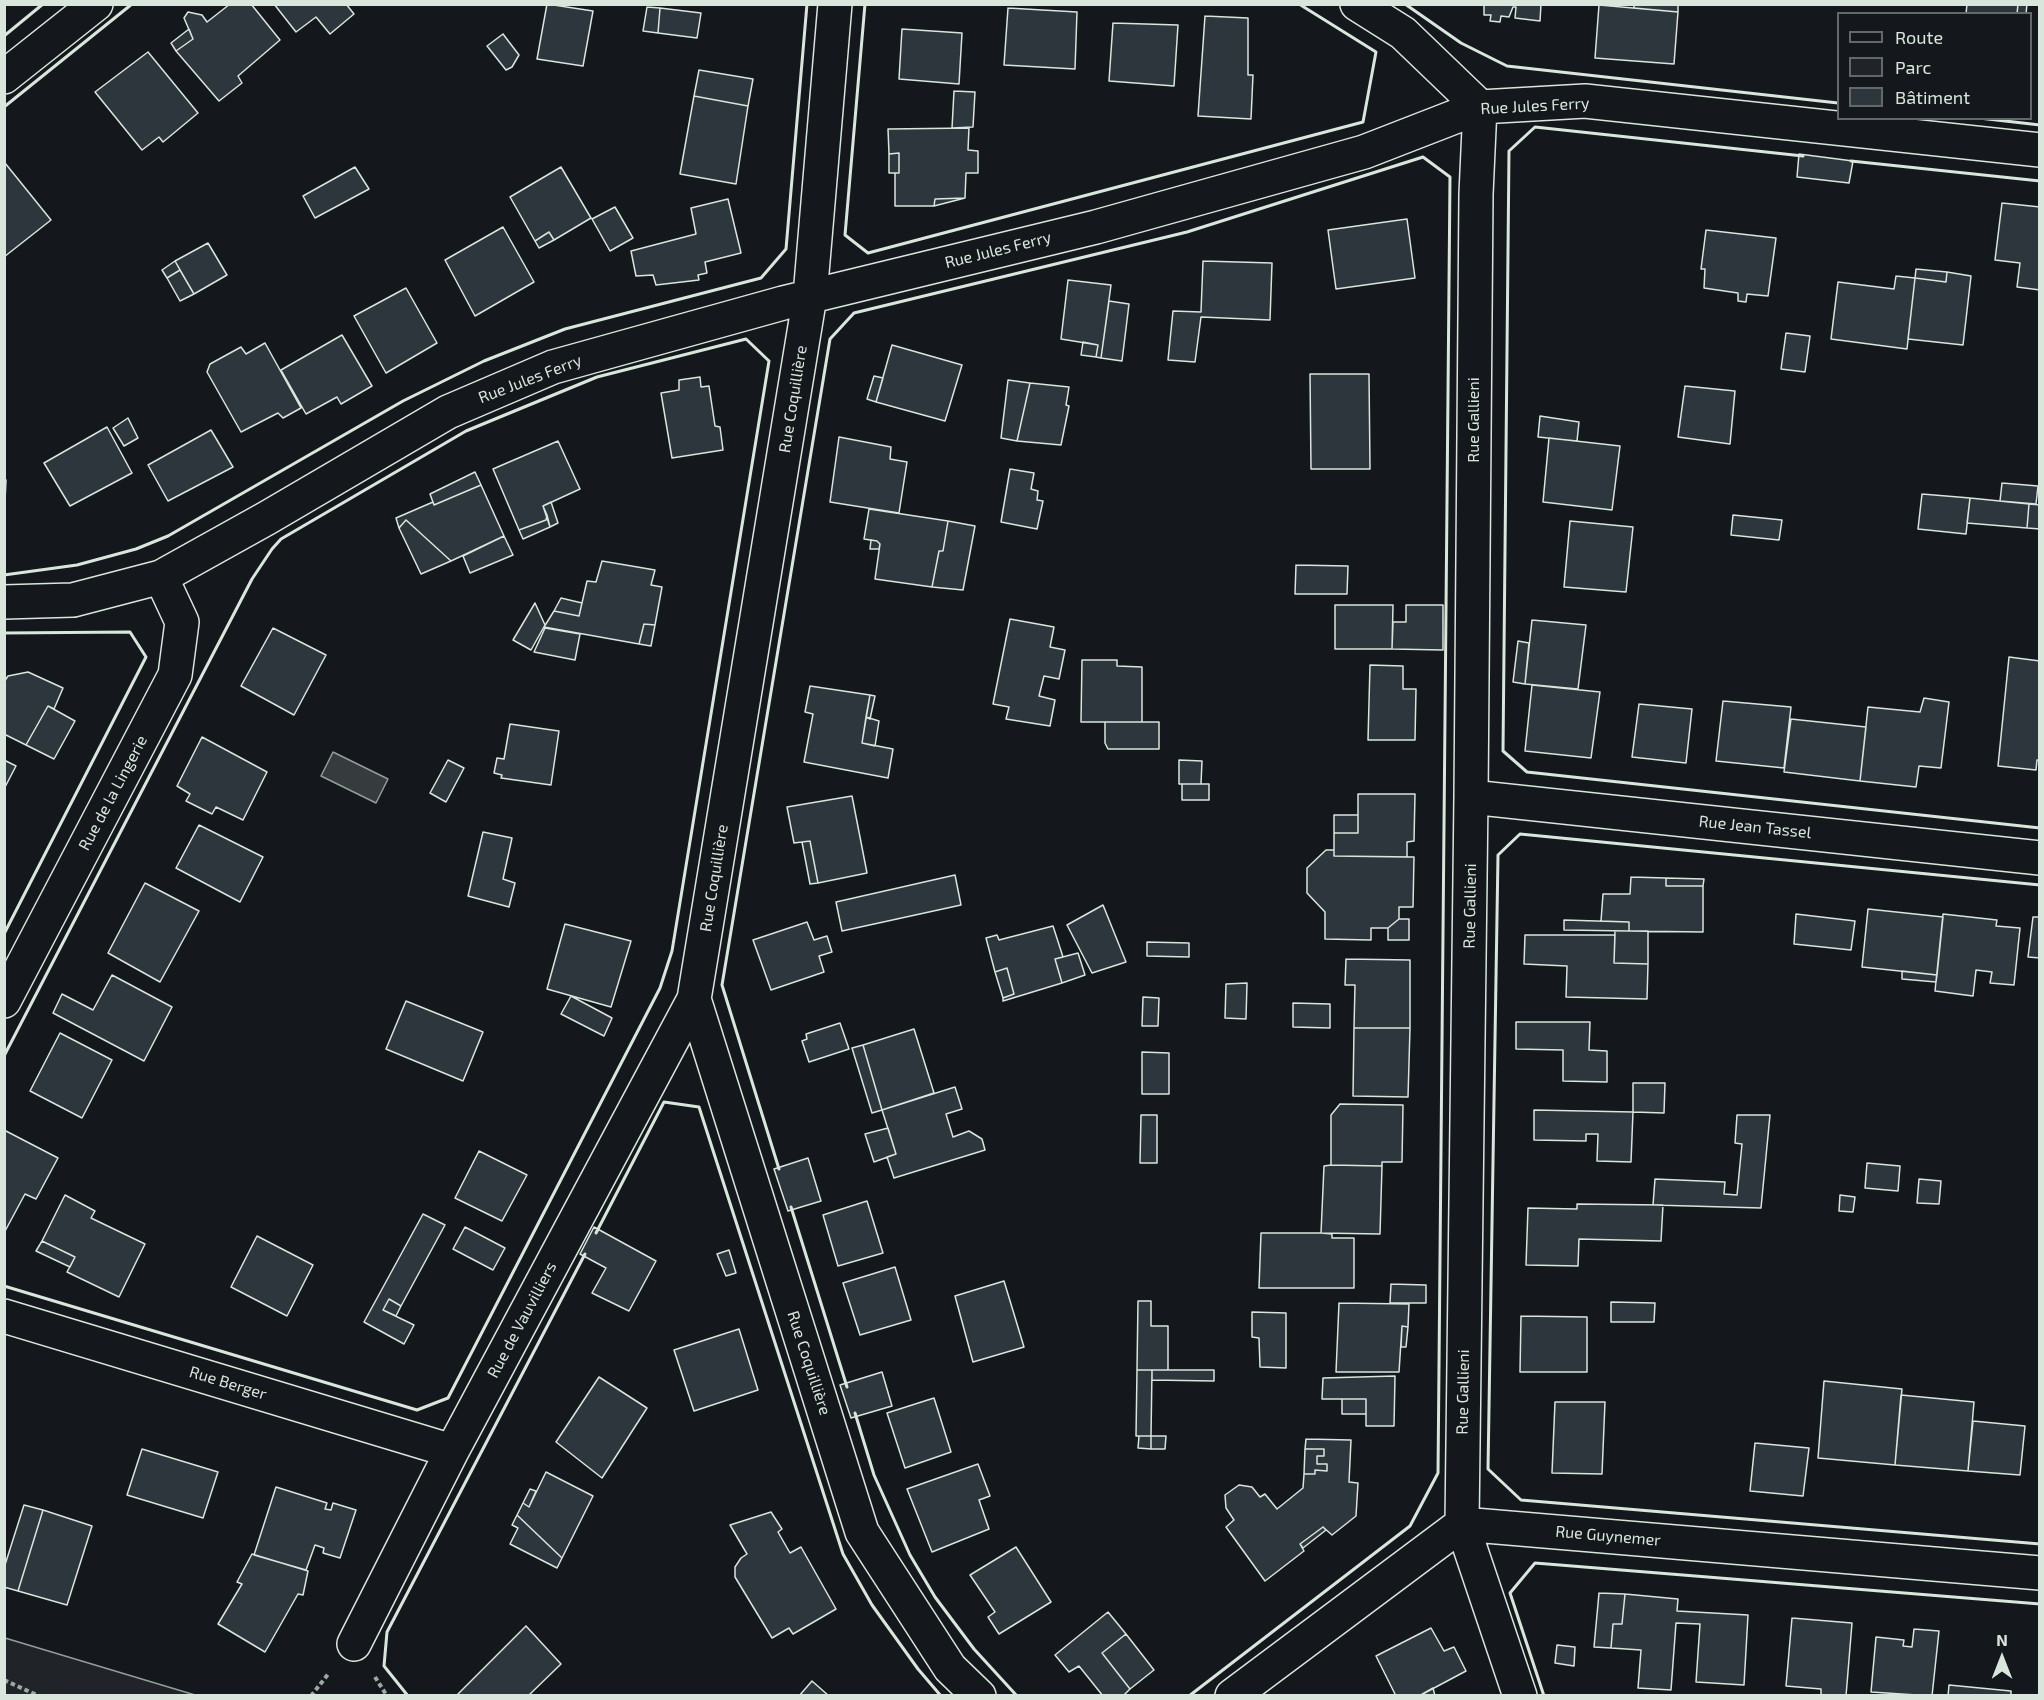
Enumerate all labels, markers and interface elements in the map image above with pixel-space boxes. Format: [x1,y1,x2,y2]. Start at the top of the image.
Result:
legend [1837,12,2032,120]
text: Route [1895,26,1943,48]
text: Parc [1895,56,1931,78]
text: Bâtiment [1895,86,1970,108]
street label: Rue Jules Ferry [1480,94,1590,118]
street label: Rue Jules Ferry [943,227,1053,273]
street label: Rue Coquillière [775,344,811,454]
street label: Rue Jules Ferry [476,351,584,407]
street label: Rue Gallieni [1464,377,1484,463]
street label: Rue de la Lingerie [75,732,151,854]
street label: Rue Jean Tassel [1698,812,1812,842]
street label: Rue Coquillière [696,823,732,933]
street label: Rue Gallieni [1460,863,1480,949]
street label: Rue de Vauvilliers [483,1259,561,1381]
street label: Rue Coquillière [783,1308,835,1418]
street label: Rue Gallieni [1453,1349,1473,1435]
street label: Rue Berger [187,1362,269,1404]
street label: Rue Guynemer [1555,1522,1661,1550]
north arrow [1972,1628,2032,1688]
text: N [1996,1630,2008,1649]

